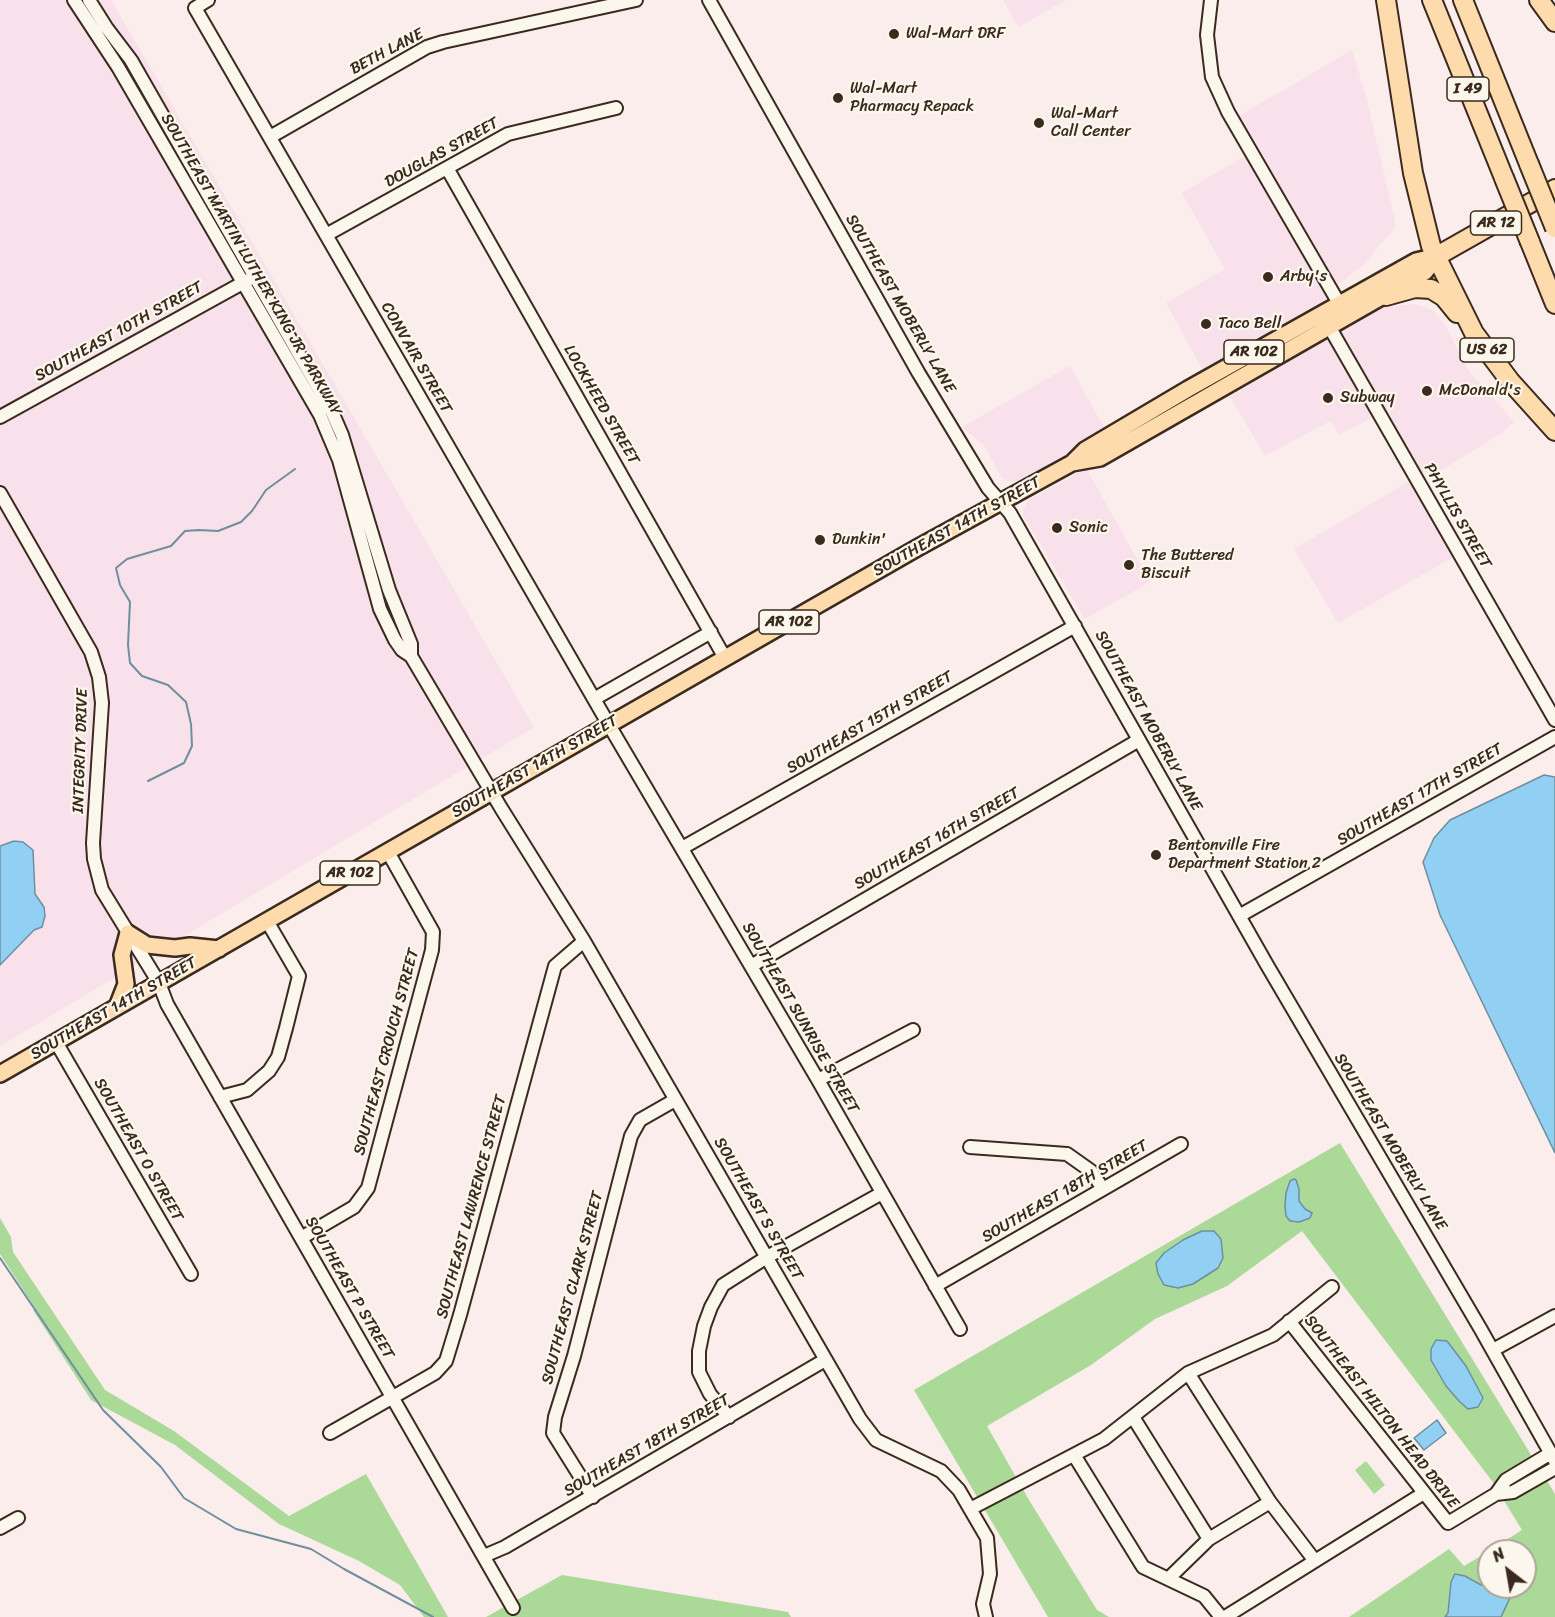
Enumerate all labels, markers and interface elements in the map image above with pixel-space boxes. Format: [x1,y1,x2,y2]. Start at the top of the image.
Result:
place label: Wal-Mart DRF [906,24,1005,44]
street label: BETH LANE [347,25,427,79]
marker: Wal-Mart DRF [887,27,901,41]
road number: I 49 [1447,77,1489,101]
place label: Wal-Mart Pharmacy Repack [850,79,974,117]
marker: Wal-Mart Pharmacy Repack [831,91,845,105]
place label: Wal-Mart Call Center [1051,104,1131,142]
street label: SOUTHEAST MARTIN LUTHER KING JR PARKWAY [156,110,346,420]
street label: DOUGLAS STREET [382,114,502,192]
marker: Wal-Mart Call Center [1032,116,1046,130]
street label: SOUTHEAST MOBERLY LANE [841,211,959,397]
road number: AR 12 [1470,211,1522,235]
place label: Arby's [1280,267,1327,287]
marker: Arby's [1261,270,1275,284]
street label: SOUTHEAST 10TH STREET [32,278,206,386]
street label: CONVAIR STREET [376,299,456,417]
place label: Taco Bell [1218,314,1281,334]
marker: Taco Bell [1199,317,1213,331]
road number: US 62 [1460,338,1514,362]
road number: AR 102 [1224,340,1284,364]
street label: LOCKHEED STREET [559,342,643,468]
place label: McDonald's [1439,381,1521,401]
marker: McDonald's [1420,384,1434,398]
place label: Subway [1340,388,1395,408]
marker: Subway [1321,391,1335,405]
street label: PHYLLIS STREET [1419,460,1495,572]
street label: SOUTHEAST 14TH STREET [870,473,1044,581]
place label: Sonic [1069,518,1108,538]
marker: Sonic [1050,521,1064,535]
place label: Dunkin' [832,530,886,550]
marker: Dunkin' [813,533,827,547]
place label: The Buttered Biscuit [1141,546,1233,584]
marker: The Buttered Biscuit [1122,558,1136,572]
road number: AR 102 [759,610,819,634]
street label: SOUTHEAST MOBERLY LANE [1090,627,1206,815]
street label: SOUTHEAST 15TH STREET [784,668,956,778]
street label: INTEGRITY DRIVE [69,688,93,814]
street label: SOUTHEAST 14TH STREET [448,711,622,823]
street label: SOUTHEAST 17TH STREET [1334,740,1506,850]
street label: SOUTHEAST 16TH STREET [851,784,1023,894]
place label: Bentonville Fire Department Station 2 [1168,836,1321,874]
marker: Bentonville Fire Department Station 2 [1149,848,1163,862]
road number: AR 102 [320,861,380,885]
street label: SOUTHEAST SUNRISE STREET [737,919,863,1117]
street label: SOUTHEAST CROUCH STREET [350,947,424,1157]
street label: SOUTHEAST 14TH STREET [27,953,201,1065]
street label: SOUTHEAST MOBERLY LANE [1329,1050,1451,1234]
street label: SOUTHEAST O STREET [89,1075,187,1225]
street label: SOUTHEAST LAWRENCE STREET [433,1093,511,1321]
street label: SOUTHEAST S STREET [709,1134,807,1284]
street label: SOUTHEAST 18TH STREET [979,1137,1151,1247]
street label: SOUTHEAST CLARK STREET [538,1189,608,1387]
street label: SOUTHEAST P STREET [300,1213,398,1363]
street label: SOUTHEAST HILTON HEAD DRIVE [1300,1312,1462,1512]
street label: SOUTHEAST 18TH STREET [561,1391,733,1501]
north arrow [1477,1539,1537,1599]
text: N [1486,1540,1511,1570]

